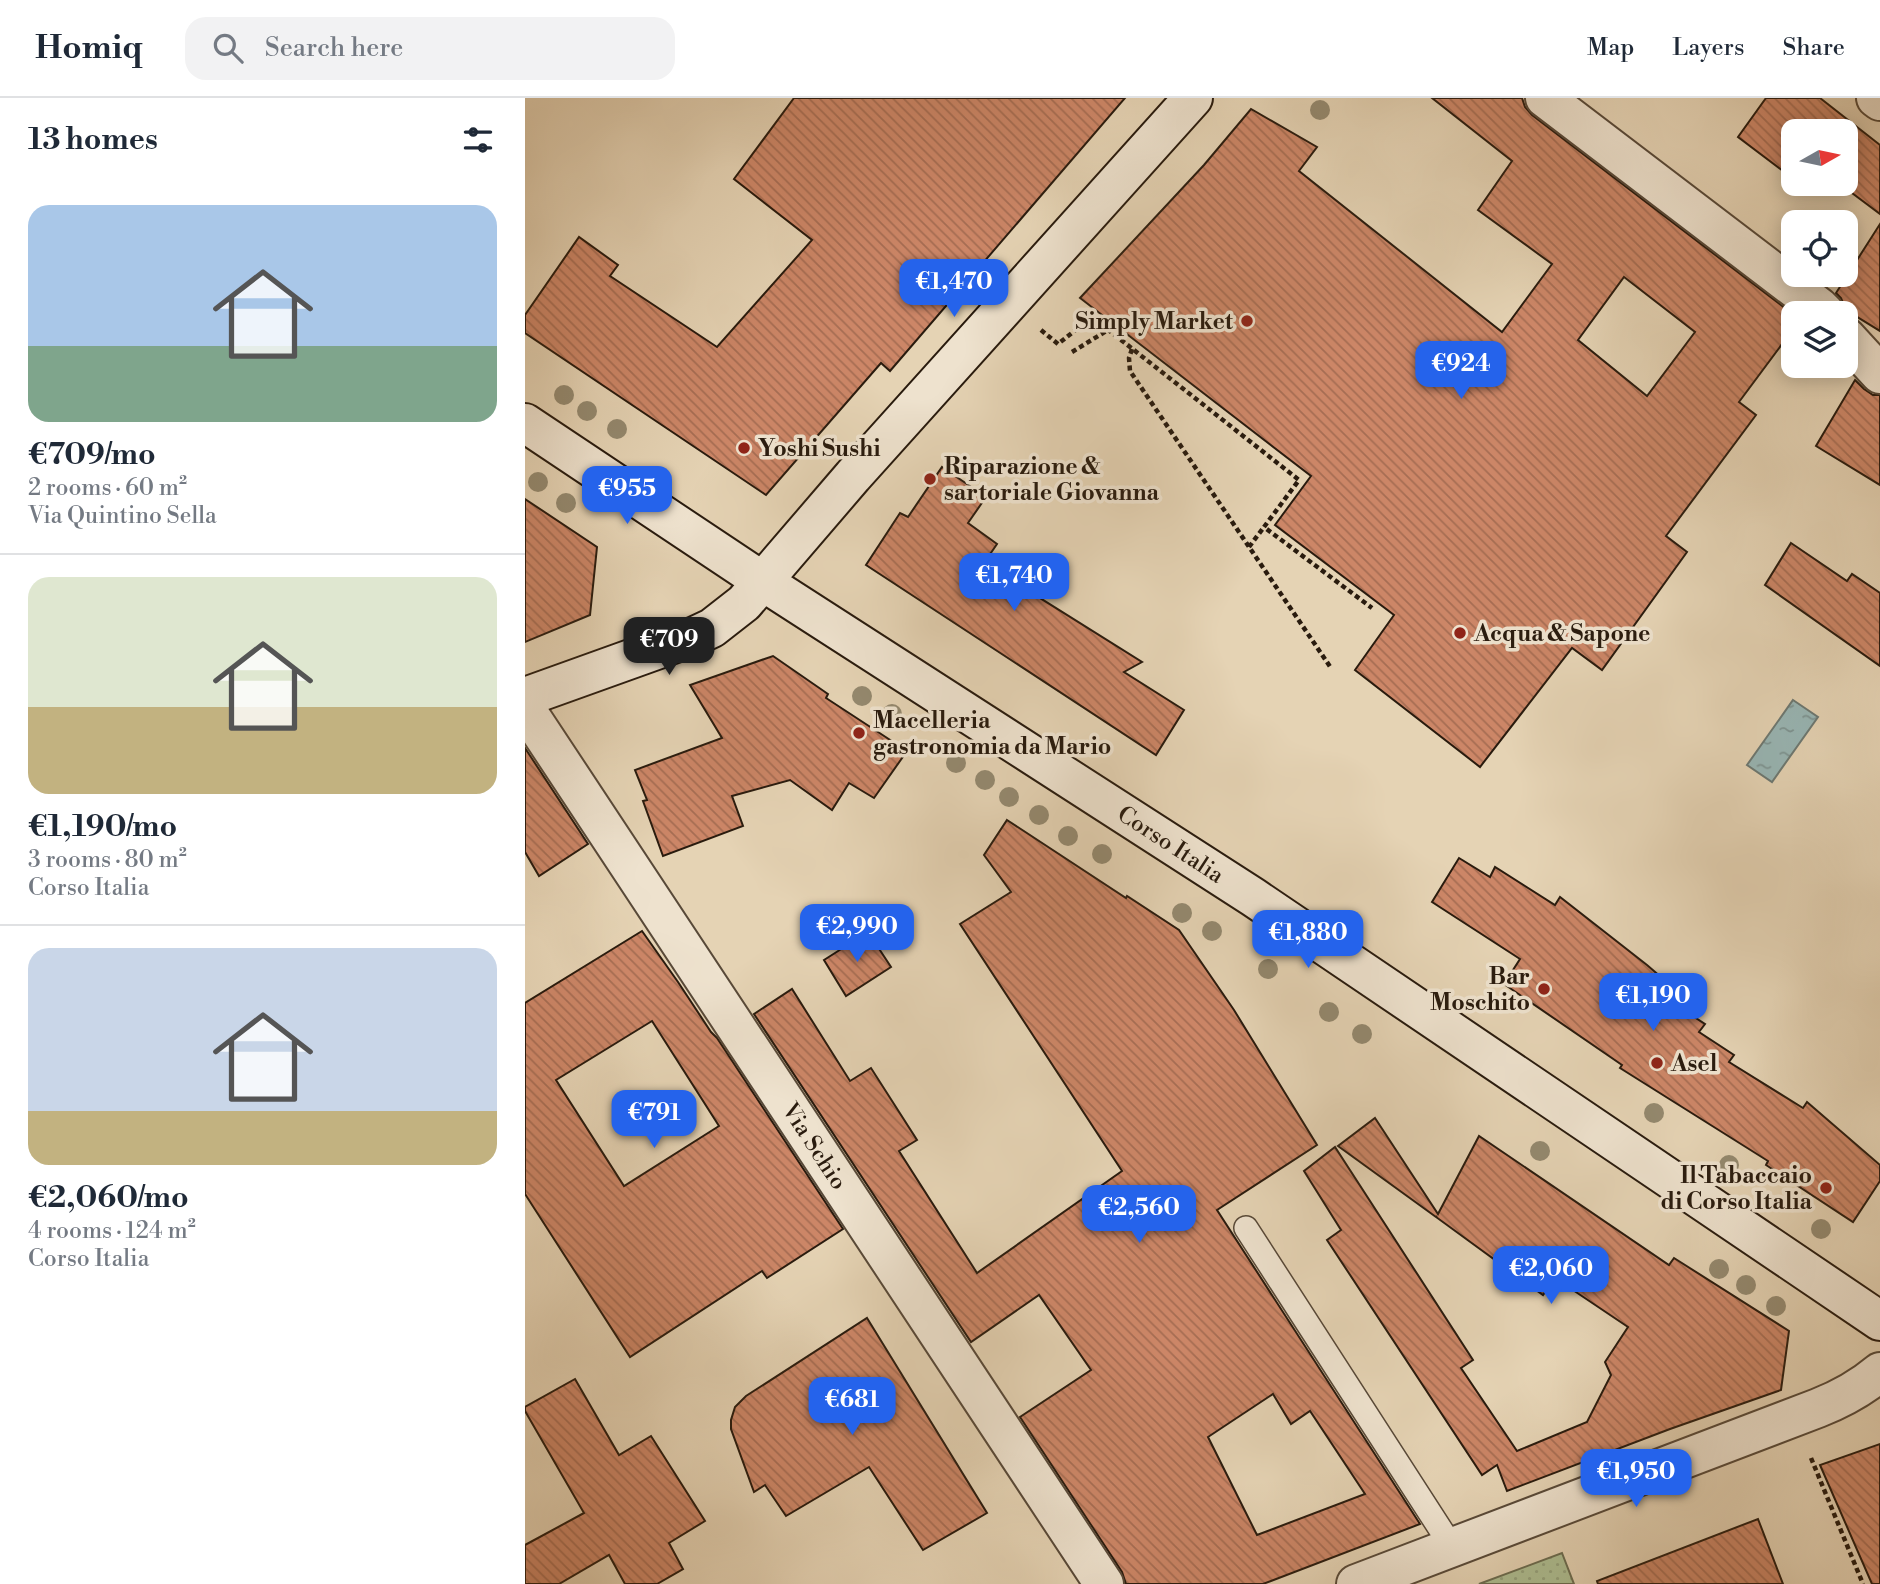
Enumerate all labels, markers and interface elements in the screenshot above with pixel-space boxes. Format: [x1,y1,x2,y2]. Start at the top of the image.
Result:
search box [185,17,675,80]
text: Homiq [35,28,143,69]
icon: search [209,29,247,67]
text: Search here [265,32,403,64]
text: Map [1587,33,1634,63]
text: Layers [1672,33,1744,63]
text: Share [1782,33,1845,63]
north arrow [1781,119,1859,196]
map controls [1781,119,1858,378]
text: 13 homes [28,121,158,159]
icon: filters [459,121,497,159]
button: locate [1781,210,1858,287]
icon: home [200,251,326,377]
pin: €1,470 [897,260,1011,319]
text: €1,470 [915,268,993,296]
button: layers [1781,301,1858,378]
place label: Simply Market [1075,308,1234,336]
marker: Simply Market [1239,313,1255,329]
pin: €924 [1420,342,1502,401]
text: €924 [1431,350,1491,378]
place label: Yoshi Sushi [758,435,881,463]
text: €709/mo [28,436,156,474]
marker: Yoshi Sushi [736,440,752,456]
place label: Riparazione & sartoriale Giovanna [944,453,1160,507]
pin: €955 [586,466,668,526]
marker: Riparazione & sartoriale Giovanna [922,471,938,487]
text: 2 rooms · 60 m² [28,474,187,502]
text: €955 [598,475,656,503]
text: Via Quintino Sella [28,502,217,530]
pin: €1,740 [957,554,1071,613]
text: €1,740 [975,562,1053,590]
pin: €709 [628,618,710,677]
place label: Acqua & Sapone [1473,620,1650,648]
icon: home [200,623,326,749]
marker: Acqua & Sapone [1452,625,1468,641]
text: €709 [639,626,699,654]
place label: Macelleria gastronomia da Mario [873,707,1111,761]
marker: Macelleria gastronomia da Mario [851,725,867,741]
street label: Corso Italia [1112,800,1229,890]
text: €1,190/mo [28,808,177,846]
text: 3 rooms · 80 m² [28,846,187,874]
text: Corso Italia [28,874,149,902]
pin: €2,990 [800,904,914,964]
pin: €1,880 [1251,910,1365,970]
text: €2,990 [816,913,898,941]
text: €1,880 [1268,919,1348,947]
place label: Bar Moschito [1430,963,1530,1017]
pin: €1,190 [1596,974,1710,1033]
marker: Bar Moschito [1536,981,1552,997]
text: €1,190 [1615,982,1691,1010]
icon: home [200,994,326,1120]
place label: Asel [1670,1050,1718,1078]
marker: Asel [1649,1055,1665,1071]
pin: €791 [613,1090,695,1150]
street label: Via Schio [775,1097,853,1195]
text: €791 [628,1099,680,1127]
place label: Il Tabaccaio di Corso Italia [1660,1162,1813,1216]
text: €2,060/mo [28,1179,189,1217]
marker: Il Tabaccaio di Corso Italia [1818,1180,1834,1196]
pin: €2,560 [1082,1186,1196,1245]
text: €2,560 [1098,1194,1180,1222]
text: 4 rooms · 124 m² [28,1217,196,1245]
text: Corso Italia [28,1245,149,1273]
pin: €2,060 [1494,1246,1608,1306]
text: €2,060 [1509,1255,1593,1283]
pin: €681 [811,1378,893,1437]
text: €681 [825,1386,879,1414]
pin: €1,950 [1579,1450,1693,1509]
text: €1,950 [1597,1458,1675,1486]

